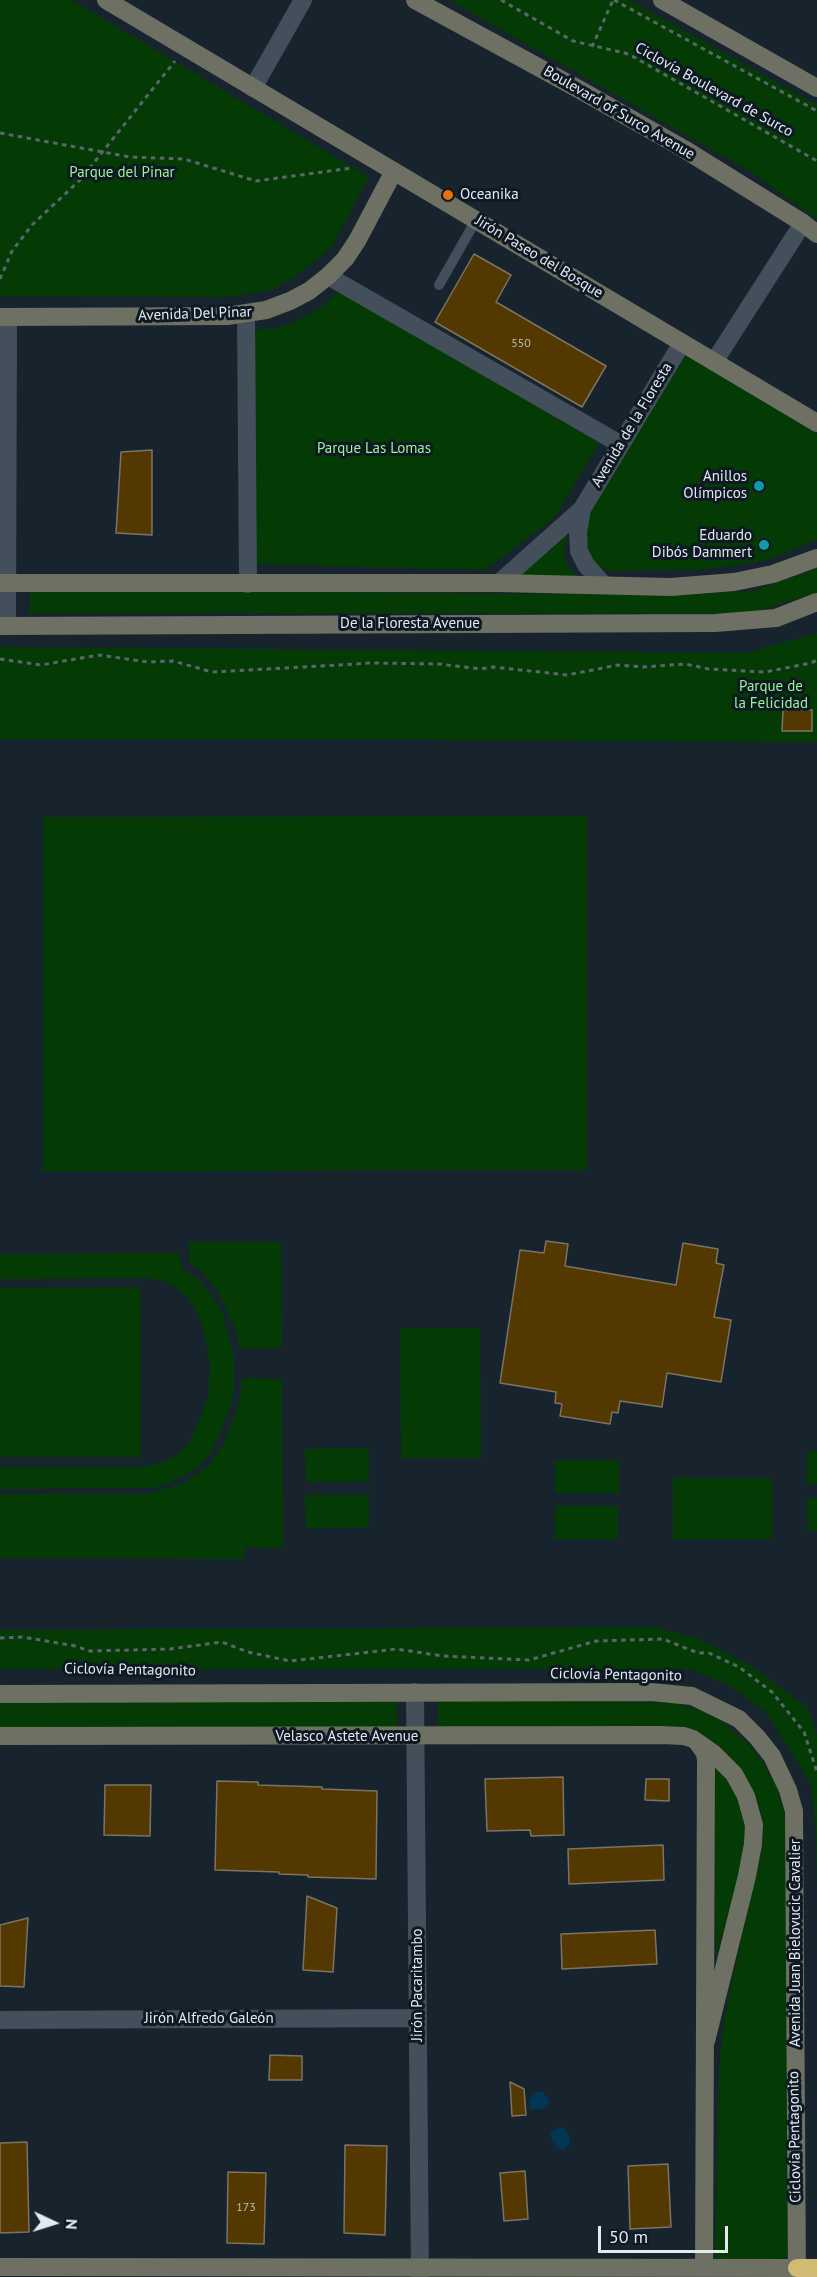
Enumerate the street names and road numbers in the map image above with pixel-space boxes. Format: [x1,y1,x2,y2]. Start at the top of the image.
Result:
street label: Ciclovía Boulevard de Surco [632,39,796,141]
street label: Boulevard of Surco Avenue [540,62,698,164]
street label: Jirón Paseo del Bosque [472,212,606,302]
street label: Avenida Del Pinar [138,303,252,325]
street label: Avenida de la Floresta [588,360,676,490]
street label: De la Floresta Avenue [340,615,480,633]
street label: Ciclovía Pentagonito [64,1660,196,1680]
street label: Ciclovía Pentagonito [550,1665,682,1685]
street label: Velasco Astete Avenue [276,1728,418,1746]
street label: Avenida Juan Bielovucic Cavalier [787,1839,805,2047]
street label: Jirón Pacaritambo [409,1928,427,2042]
street label: Jirón Alfredo Galeón [144,2010,274,2028]
street label: Ciclovía Pentagonito [785,2071,805,2203]

